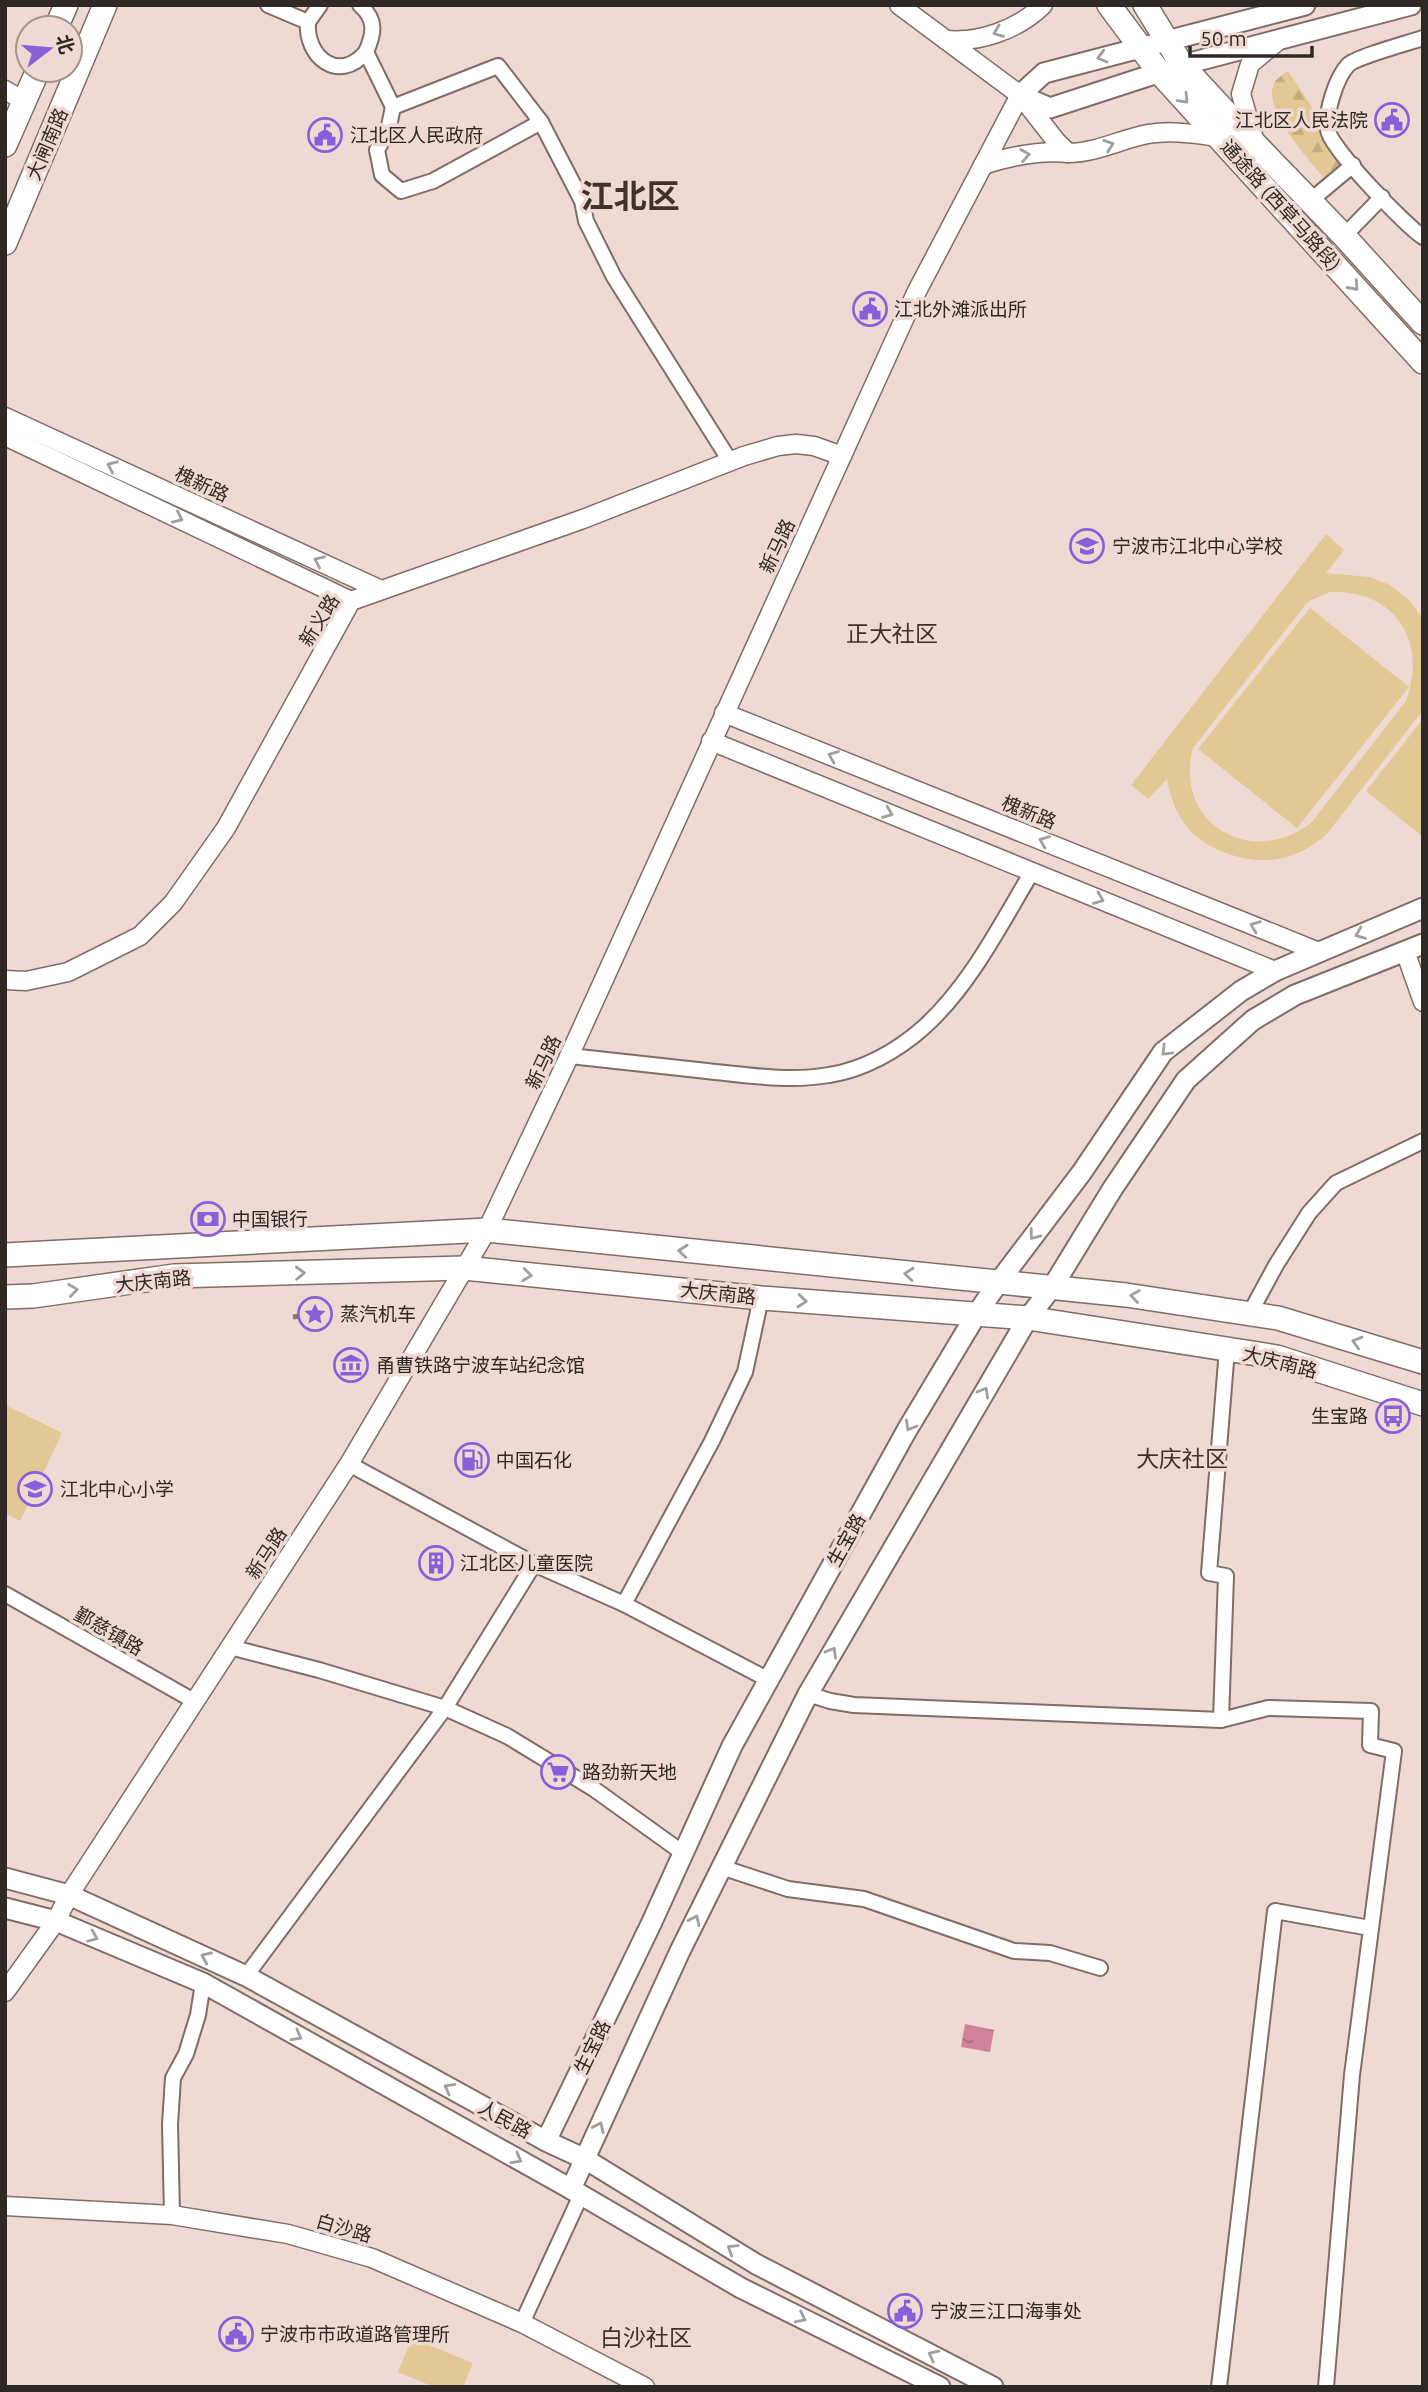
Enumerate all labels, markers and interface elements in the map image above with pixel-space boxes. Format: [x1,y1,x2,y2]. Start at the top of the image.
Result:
north arrow [14,14,84,84]
scale bar [1190,14,1312,58]
one-way arrow [992,23,1004,37]
text: 50 m [1200,26,1247,50]
text: 北 [52,32,79,56]
one-way arrow [1096,49,1108,63]
one-way arrow [1176,91,1188,104]
public building icon: 江北区人民法院 [1373,101,1411,139]
street label: 大闸南路 [22,105,72,183]
place label: 江北区人民法院 [1235,109,1368,131]
public building icon: 江北区人民政府 [306,116,344,154]
place label: 江北区人民政府 [350,124,483,146]
street label: 通途路 (西草马路段) [1217,135,1345,275]
one-way arrow [1102,139,1114,153]
one-way arrow [1019,148,1031,163]
district label: 江北区 [581,177,680,214]
one-way arrow [1346,277,1358,290]
public building icon: 江北外滩派出所 [851,290,889,328]
place label: 江北外滩派出所 [894,298,1027,320]
one-way arrow [107,460,119,474]
street label: 槐新路 [172,462,232,506]
one-way arrow [170,510,183,524]
street label: 新马路 [755,516,799,576]
school or university icon: 宁波市江北中心学校 [1068,527,1106,565]
place label: 宁波市江北中心学校 [1112,535,1283,557]
one-way arrow [314,555,326,569]
street label: 新义路 [295,590,343,650]
district label: 正大社区 [846,621,938,646]
one-way arrow [828,751,840,765]
street label: 槐新路 [998,791,1060,833]
one-way arrow [881,805,893,819]
one-way arrow [1039,836,1051,850]
one-way arrow [1091,891,1104,905]
one-way arrow [1250,921,1262,935]
one-way arrow [1354,926,1367,940]
street label: 新马路 [521,1032,565,1092]
one-way arrow [1162,1042,1175,1055]
bank icon: 中国银行 [189,1200,227,1238]
place label: 中国银行 [232,1208,308,1230]
one-way arrow [1030,1228,1043,1240]
one-way arrow [677,1243,688,1258]
one-way arrow [294,1265,305,1280]
street label: 大庆南路 [114,1266,192,1296]
one-way arrow [903,1266,915,1281]
one-way arrow [521,1267,532,1282]
street label: 大庆南路 [679,1278,757,1308]
one-way arrow [67,1283,79,1298]
one-way arrow [1129,1289,1141,1304]
one-way arrow [797,1293,808,1308]
place icon: 蒸汽机车 [296,1295,334,1333]
place label: 蒸汽机车 [340,1303,416,1325]
one-way arrow [1352,1335,1364,1350]
street label: 大庆南路 [1240,1342,1320,1382]
museum icon: 甬曹铁路宁波车站纪念馆 [332,1346,370,1384]
place label: 甬曹铁路宁波车站纪念馆 [376,1354,585,1376]
one-way arrow [976,1387,989,1400]
bus stop icon: 生宝路 [1374,1397,1412,1435]
place label: 生宝路 [1311,1405,1368,1427]
one-way arrow [905,1418,918,1431]
fuel station icon: 中国石化 [453,1441,491,1479]
district label: 大庆社区 [1136,1446,1228,1471]
place label: 中国石化 [496,1449,572,1471]
school or university icon: 江北中心小学 [16,1470,54,1508]
place label: 江北中心小学 [60,1478,174,1500]
street label: 生宝路 [823,1510,869,1570]
street label: 新马路 [241,1523,291,1583]
building icon: 江北区儿童医院 [417,1544,455,1582]
place label: 江北区儿童医院 [460,1552,593,1574]
street label: 鄞慈镇路 [71,1602,147,1660]
one-way arrow [824,1647,837,1660]
supermarket icon: 路劲新天地 [539,1753,577,1791]
place label: 路劲新天地 [582,1761,677,1783]
one-way arrow [687,1915,701,1927]
one-way arrow [86,1928,98,1942]
one-way arrow [200,1951,213,1965]
street label: 生宝路 [570,2017,614,2077]
one-way arrow [290,2028,303,2041]
one-way arrow [444,2083,456,2096]
street label: 人民路 [475,2096,535,2142]
one-way arrow [591,2121,605,2134]
one-way arrow [510,2151,523,2164]
street label: 白沙路 [314,2210,374,2246]
one-way arrow [726,2244,739,2257]
public building icon: 宁波三江口海事处 [886,2292,924,2330]
place label: 宁波三江口海事处 [930,2300,1082,2322]
one-way arrow [794,2309,806,2323]
public building icon: 宁波市市政道路管理所 [217,2315,255,2353]
place label: 宁波市市政道路管理所 [260,2323,450,2345]
district label: 白沙社区 [600,2325,692,2350]
one-way arrow [927,2350,940,2364]

